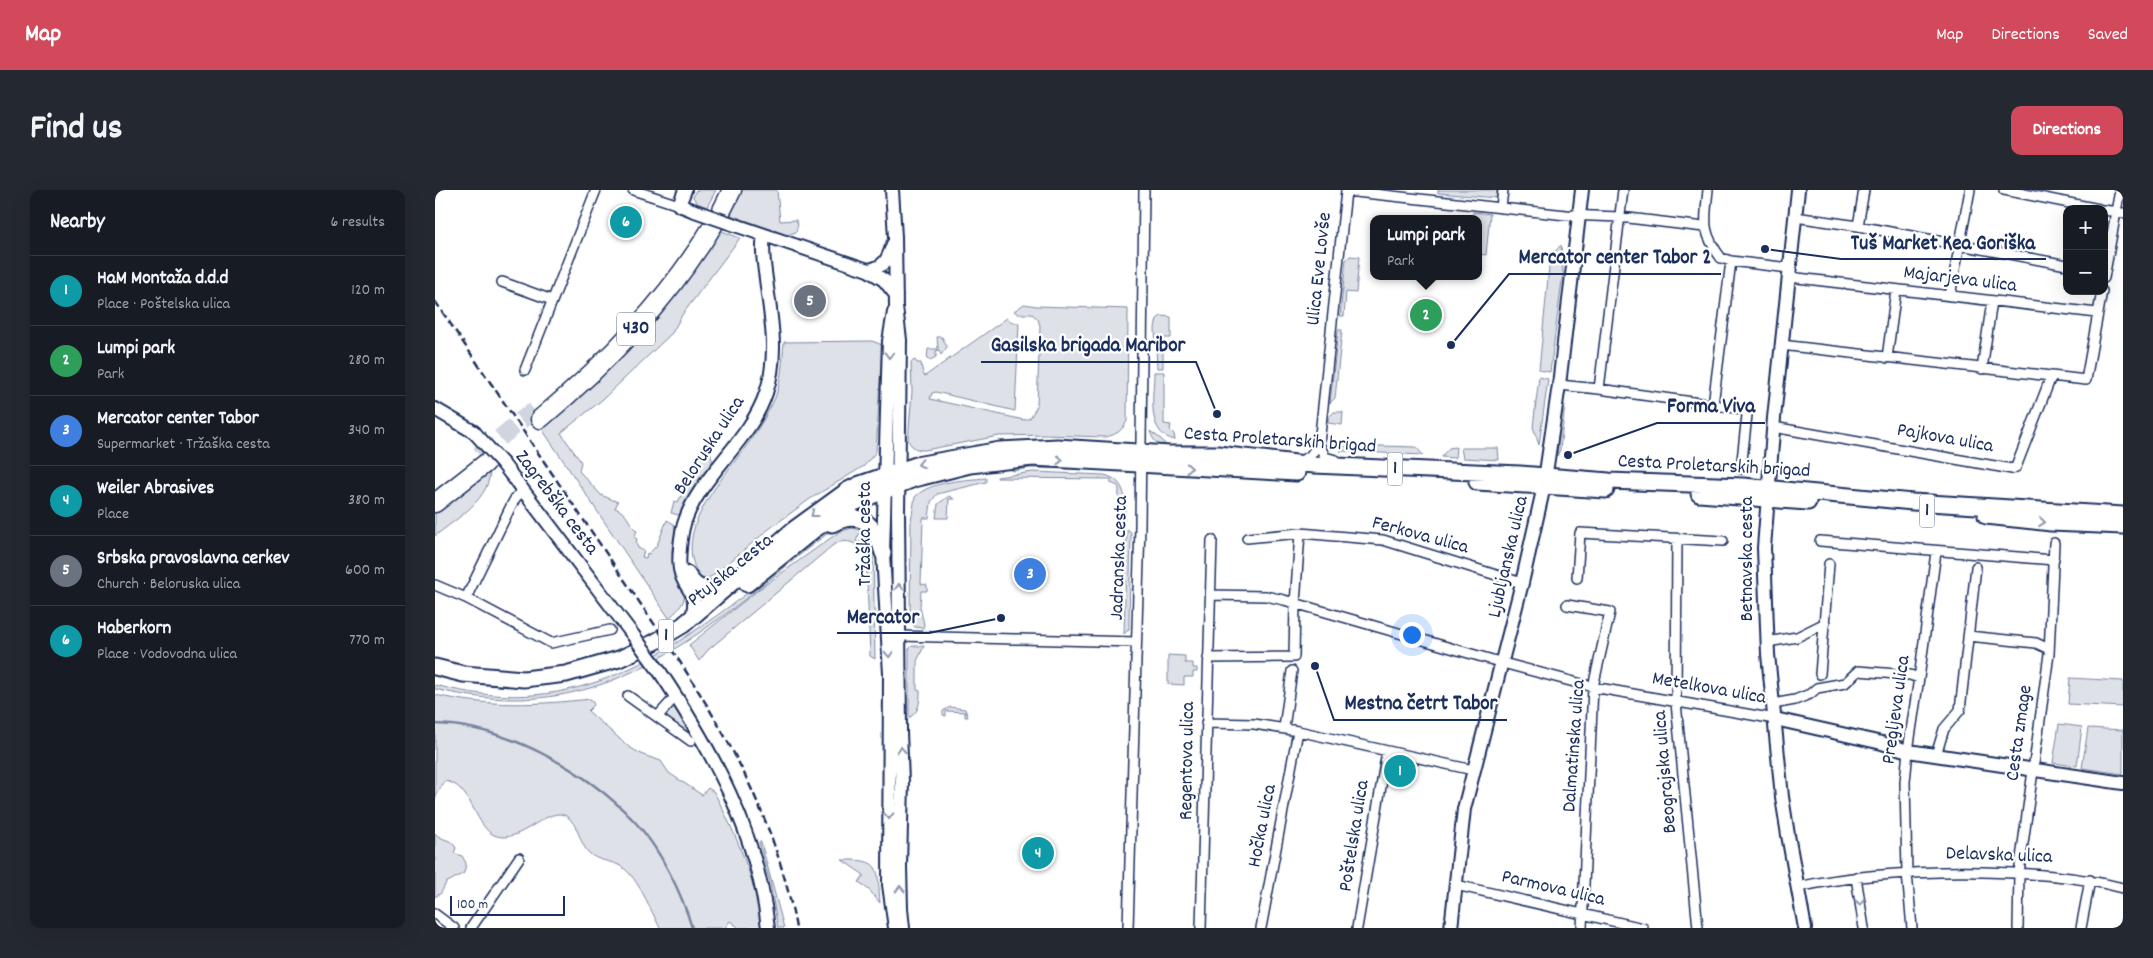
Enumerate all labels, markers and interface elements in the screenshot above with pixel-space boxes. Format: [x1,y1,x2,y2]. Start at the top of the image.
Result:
text: Map [25,18,61,52]
text: Map [1936,23,1963,48]
text: Directions [1991,23,2060,48]
text: Saved [2088,23,2128,48]
text: Find us [30,105,122,155]
button: Directions [2011,106,2123,155]
pin: 6 [610,203,642,241]
map controls [2063,205,2108,295]
button: + [2063,205,2108,250]
text: Nearby [50,208,105,238]
text: 6 results [330,211,385,234]
street label: Ulica Eve Lovše [1300,211,1340,327]
popup [1370,215,1482,280]
text: Lumpi park [1387,223,1465,250]
callout: Tuš Market Kea Goriška [1841,223,2046,259]
text: Tuš Market Kea Goriška [1851,230,2036,260]
callout: Mercator center Tabor 2 [1509,238,1721,274]
text: Mercator center Tabor 2 [1519,244,1711,274]
text: Park [1387,250,1414,273]
button: − [2063,250,2108,295]
street label: Majarjeva ulica [1902,259,2019,301]
text: HaM Montaža d.d.d [97,266,228,293]
text: 1 [64,279,68,302]
text: 120 m [351,279,385,302]
pin: 5 [794,282,826,320]
text: Place · Poštelska ulica [97,293,230,316]
pin: 2 [1410,296,1442,334]
road number: 430 [617,312,655,346]
callout: Gasilska brigada Maribor [981,326,1196,362]
text: Gasilska brigada Maribor [991,332,1186,362]
text: Lumpi park [97,336,175,363]
text: 2 [63,349,70,372]
text: 280 m [348,349,385,372]
one-way arrow [884,351,894,359]
text: Park [97,363,124,386]
callout: Forma Viva [1657,387,1765,423]
street label: Beloruska ulica [667,390,753,501]
text: Forma Viva [1667,393,1756,423]
text: Mercator center Tabor [97,406,259,433]
street label: Pajkova ulica [1895,417,1996,461]
text: 3 [62,419,70,442]
text: 340 m [348,419,385,442]
street label: Cesta Proletarskih brigad [1183,420,1377,462]
text: Supermarket · Tržaška cesta [97,433,270,456]
street label: Zagrebška cesta [507,445,605,562]
street label: Cesta Proletarskih brigad [1617,448,1811,486]
road number: 1 [1387,452,1403,486]
one-way arrow [1056,454,1064,465]
one-way arrow [916,458,925,469]
one-way arrow [1185,462,1193,473]
text: Weiler Abrasives [97,476,214,503]
street label: Tržaška cesta [852,481,880,586]
text: 4 [63,489,69,512]
text: 380 m [348,489,385,512]
street label: Ljubljanska ulica [1481,493,1537,621]
road number: 1 [1919,494,1935,528]
street label: Jadranska cesta [1104,495,1136,621]
street label: Betnavska cesta [1734,496,1762,622]
text: Place [97,503,129,526]
one-way arrow [811,508,820,516]
street label: Ferkova ulica [1369,510,1472,562]
one-way arrow [2038,516,2046,527]
street label: Ptujska cesta [682,527,780,614]
text: Srbska pravoslavna cerkev [97,546,289,573]
pin: 3 [1014,555,1046,593]
text: 5 [62,559,70,582]
text: 600 m [345,559,385,582]
text: Church · Beloruska ulica [97,573,240,596]
one-way arrow [894,583,904,591]
callout: Mercator [837,597,929,633]
text: Mercator [847,604,920,634]
text: Haberkorn [97,616,171,643]
road number: 1 [659,620,673,652]
your location [1399,622,1425,648]
text: 6 [62,629,70,652]
text: 770 m [349,629,385,652]
text: Place · Vodovodna ulica [97,643,237,666]
one-way arrow [883,650,894,658]
street label: Pregljeva ulica [1876,653,1919,766]
street label: Metelkova ulica [1650,665,1769,713]
street label: Dalmatinska ulica [1556,678,1594,813]
street label: Cesta zmage [1999,683,2041,783]
callout: Mestna četrt Tabor [1334,684,1507,720]
text: Mestna četrt Tabor [1345,690,1499,720]
street label: Regentova ulica [1173,701,1203,820]
street label: Beograjska ulica [1647,709,1685,835]
one-way arrow [895,745,906,753]
pin: 1 [1384,752,1416,790]
street label: Poštelska ulica [1332,778,1378,894]
street label: Hočka ulica [1241,782,1285,870]
one-way arrow [884,813,894,821]
pin: 4 [1022,834,1054,872]
street label: Delavska ulica [1945,840,2053,872]
street label: Parmova ulica [1499,864,1608,915]
one-way arrow [895,885,905,893]
scale bar [450,893,565,916]
text: 100 m [457,895,488,915]
one-way arrow [1854,898,1864,907]

